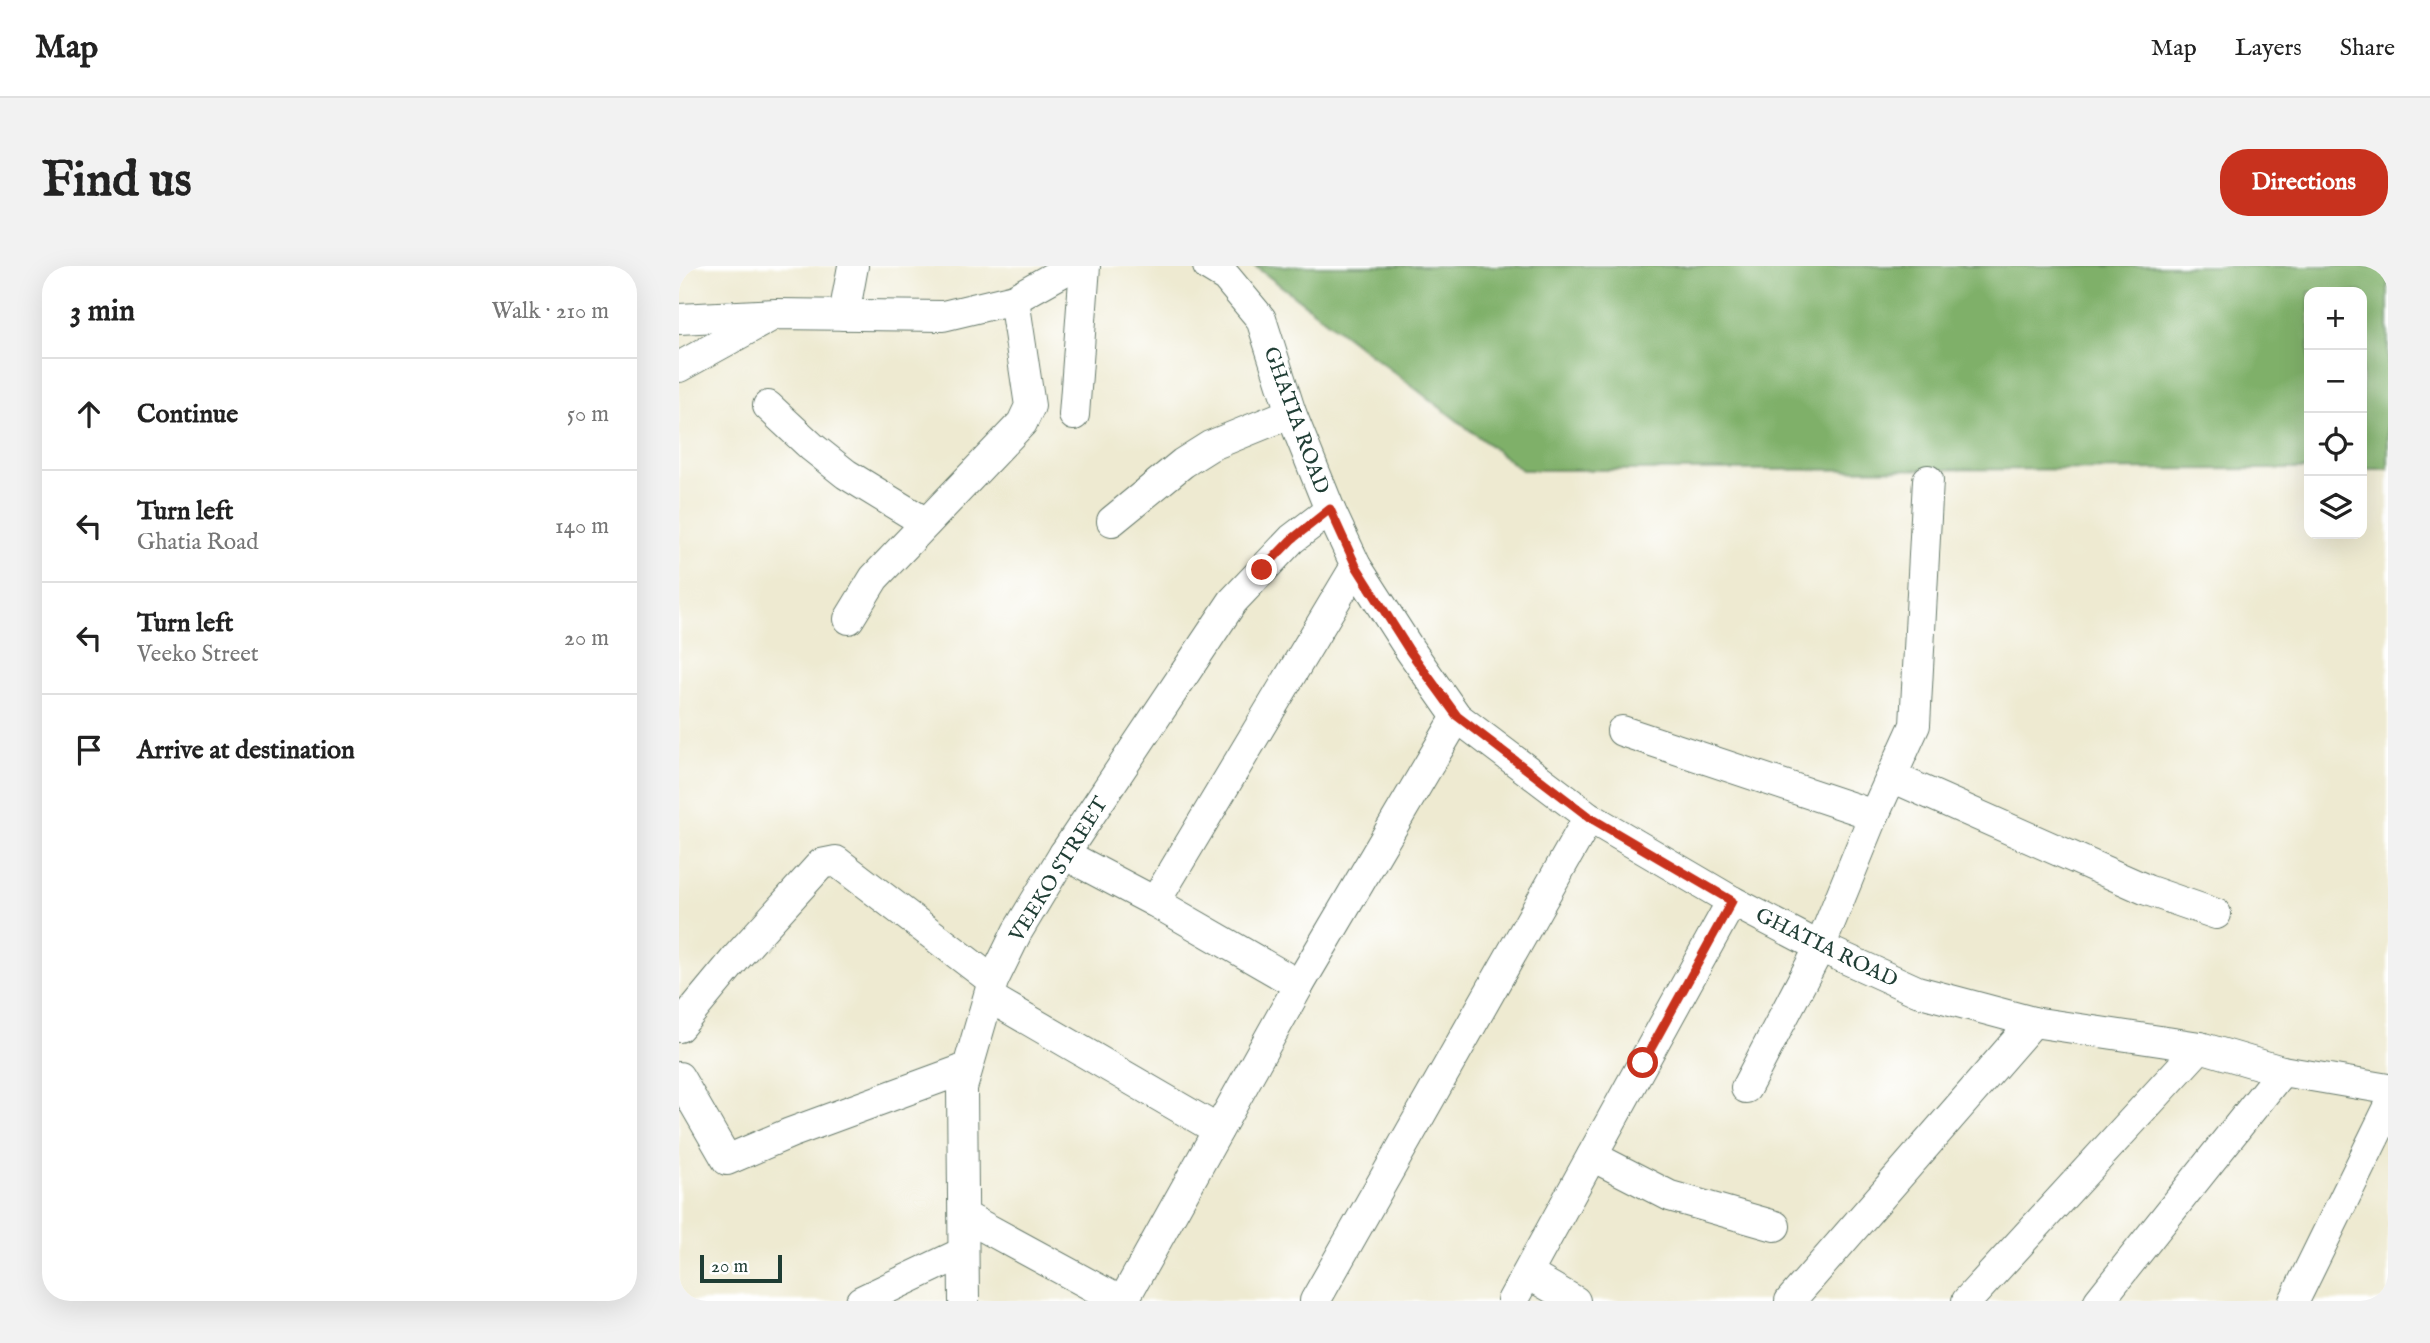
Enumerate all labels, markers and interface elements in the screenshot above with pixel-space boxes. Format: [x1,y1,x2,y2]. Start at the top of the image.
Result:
text: Map [35,27,98,69]
text: Map [2151,33,2197,64]
text: Layers [2235,33,2302,64]
text: Share [2340,33,2395,64]
button: Directions [2220,149,2388,216]
text: Find us [42,151,192,213]
map controls [2304,287,2367,539]
button: + [2304,287,2367,350]
text: 3 min [70,293,135,331]
text: Walk · 210 m [492,297,609,326]
street label: GHATIA ROAD [1256,343,1335,498]
button: − [2304,350,2367,413]
icon: ahead [70,395,108,433]
text: Continue [137,398,238,431]
text: 50 m [567,400,609,429]
button: locate [2304,413,2367,476]
button: layers [2304,476,2367,539]
text: Turn left [137,495,234,528]
icon: left [70,507,108,545]
text: 140 m [555,512,609,541]
text: Ghatia Road [137,528,258,557]
route end [1246,554,1277,585]
text: Turn left [137,607,234,640]
icon: left [70,619,108,657]
text: 20 m [564,624,609,653]
text: Veeko Street [137,640,259,669]
icon: arrive [70,731,108,769]
text: Arrive at destination [137,734,355,767]
street label: VEEKO STREET [1003,792,1115,948]
street label: GHATIA ROAD [1751,902,1902,994]
route start [1627,1047,1658,1078]
scale bar [700,1252,782,1284]
text: 20 m [711,1255,748,1279]

